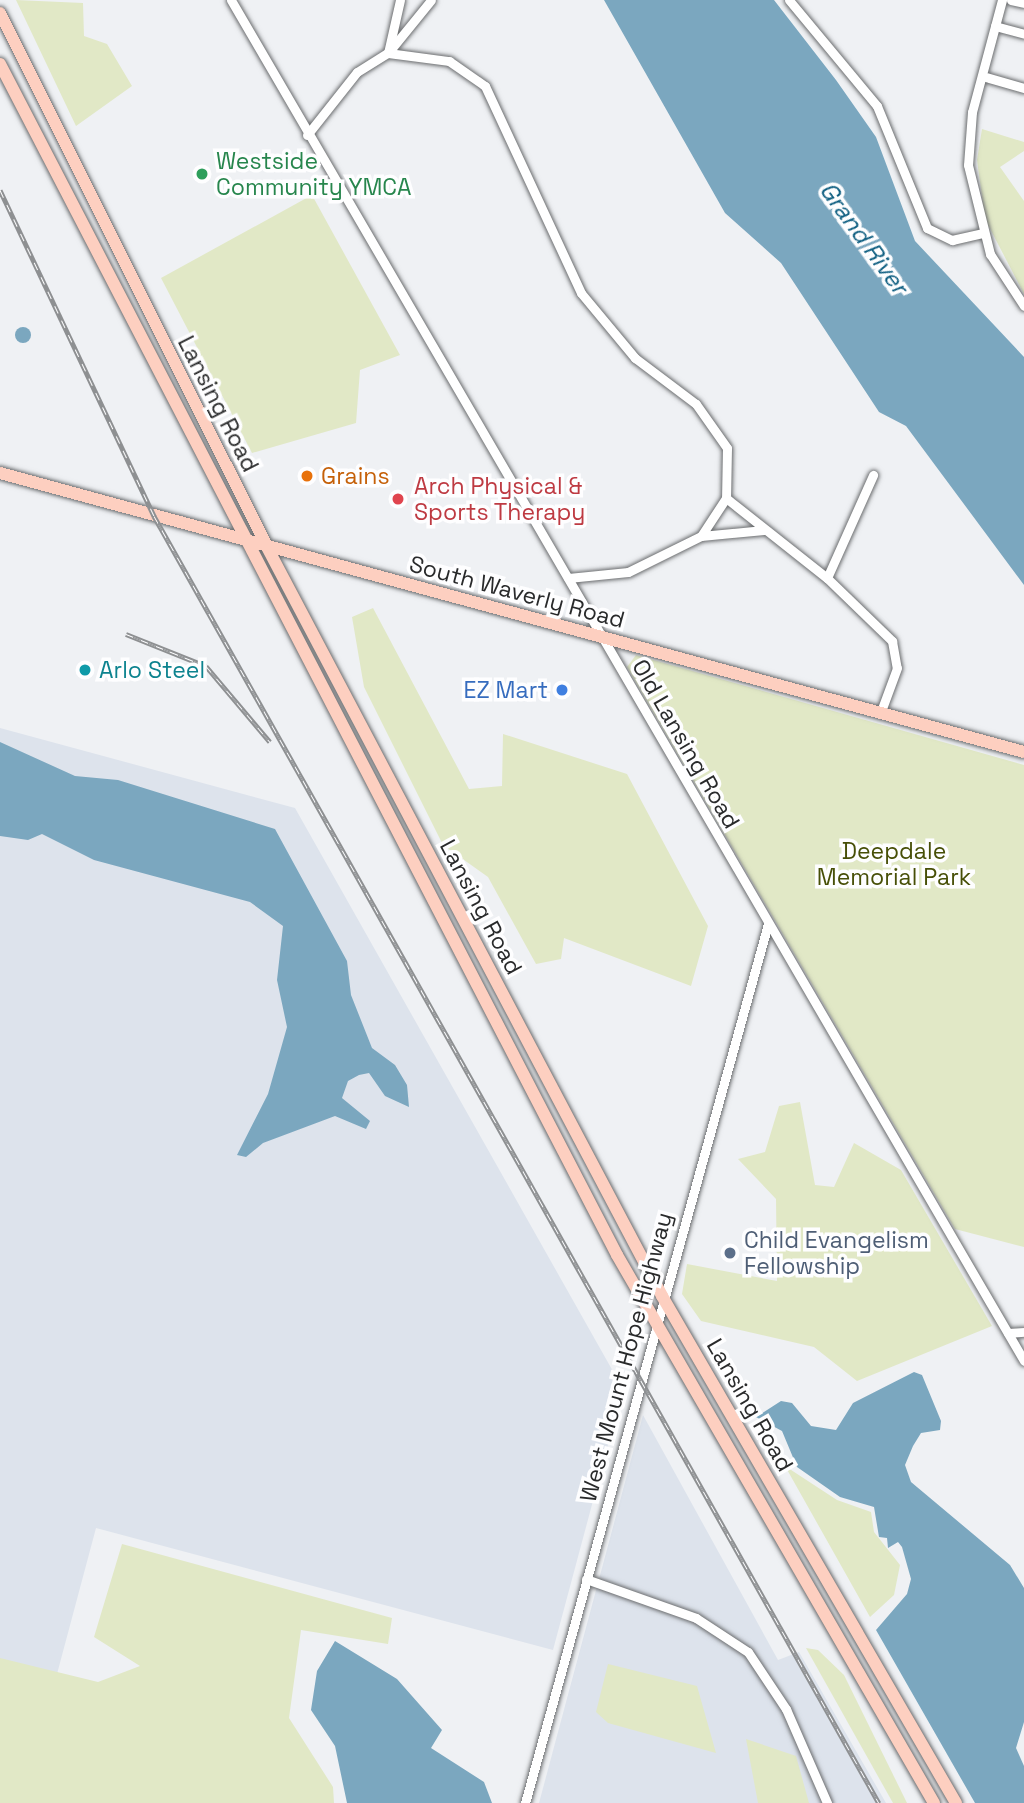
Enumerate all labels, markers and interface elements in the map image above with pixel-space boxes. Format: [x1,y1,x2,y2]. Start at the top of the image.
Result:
place label: Westside Community YMCA [216,147,412,201]
marker: Westside Community YMCA [194,166,210,182]
water label: Grand River [814,176,914,300]
street label: Lansing Road [172,331,264,477]
place label: Grains [321,462,390,490]
marker: Grains [299,468,315,484]
place label: Arch Physical & Sports Therapy [414,472,586,526]
marker: Arch Physical & Sports Therapy [388,489,408,509]
street label: South Waverly Road [406,550,628,634]
street label: Old Lansing Road [626,655,746,833]
place label: Arlo Steel [99,656,205,684]
marker: Arlo Steel [77,662,93,678]
place label: EZ Mart [463,676,548,704]
marker: EZ Mart [554,682,570,698]
street label: Lansing Road [434,835,528,979]
park label: Deepdale Memorial Park [817,837,971,891]
street label: West Mount Hope Highway [574,1209,678,1505]
place label: Child Evangelism Fellowship [744,1226,929,1280]
marker: Child Evangelism Fellowship [722,1245,738,1261]
street label: Lansing Road [701,1334,799,1476]

